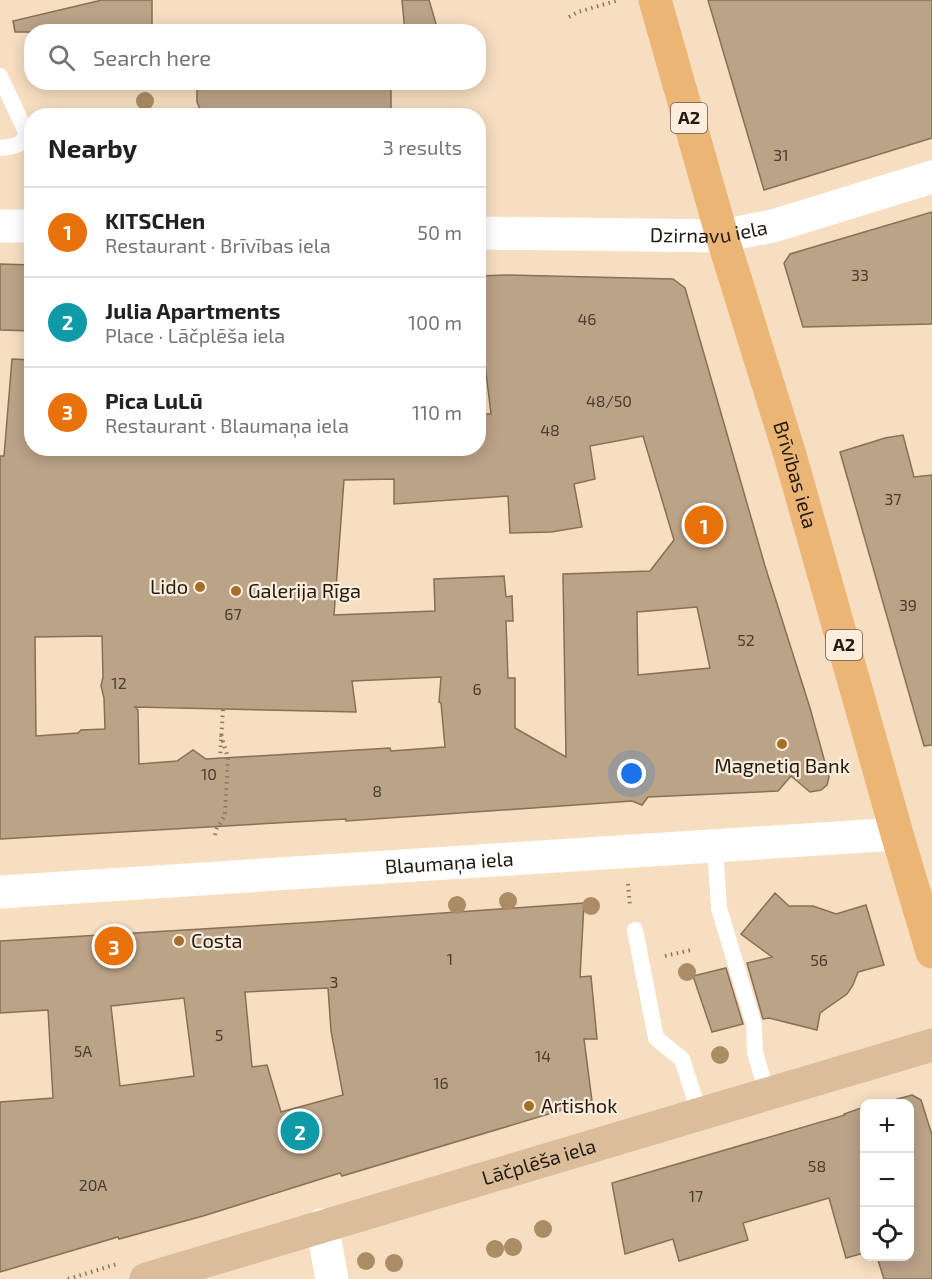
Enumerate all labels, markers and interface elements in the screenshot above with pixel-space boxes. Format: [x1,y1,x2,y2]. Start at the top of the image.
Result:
search box [24,24,486,90]
icon: search [45,41,78,74]
text: Search here [93,44,211,70]
road number: A2 [671,103,707,133]
text: Nearby [48,132,137,163]
text: 3 results [383,135,462,159]
house number: 31 [773,145,789,164]
text: KITSCHen [105,207,205,233]
street label: Dzirnavu iela [650,214,769,247]
text: 1 [63,220,72,244]
text: 50 m [417,220,462,244]
text: Restaurant · Brīvības iela [105,233,331,257]
house number: 33 [851,265,869,284]
text: Julia Apartments [105,297,281,323]
house number: 46 [578,309,597,328]
text: 2 [62,310,73,334]
text: 100 m [408,310,462,334]
text: Place · Lāčplēša iela [105,323,285,347]
text: Pica LuLū [105,387,203,413]
house number: 48/50 [586,391,632,410]
text: 3 [62,400,73,424]
text: 110 m [412,400,462,424]
text: Restaurant · Blaumaņa iela [105,413,349,437]
street label: Brīvības iela [769,418,823,531]
house number: 48 [540,420,560,439]
house number: 37 [884,489,902,508]
pin: 1 [684,502,724,548]
place label: Lido [150,574,188,598]
place label: Galerija Rīga [248,578,361,602]
marker: Lido [193,580,207,594]
marker: Galerija Rīga [229,584,243,598]
house number: 39 [899,595,917,614]
house number: 67 [224,604,242,623]
house number: 52 [737,630,755,649]
road number: A2 [826,630,862,660]
house number: 12 [111,673,127,692]
house number: 6 [472,679,482,698]
marker: Magnetiq Bank [775,737,789,751]
place label: Magnetiq Bank [714,753,850,777]
your location [617,759,646,788]
house number: 10 [201,764,217,783]
house number: 8 [372,781,382,800]
street label: Blaumaņa iela [384,846,514,878]
pin: 3 [94,924,134,968]
place label: Costa [191,928,243,952]
marker: Costa [172,934,186,948]
house number: 1 [447,949,453,968]
house number: 56 [810,950,828,969]
house number: 3 [330,972,338,991]
house number: 5 [215,1025,223,1044]
house number: 5A [74,1041,92,1060]
house number: 14 [535,1046,551,1065]
house number: 16 [433,1073,449,1092]
place label: Artishok [541,1093,617,1117]
marker: Artishok [522,1099,536,1113]
map controls [860,1099,914,1261]
button: + [860,1099,914,1153]
pin: 2 [280,1108,320,1154]
street label: Lāčplēša iela [479,1133,598,1189]
button: − [860,1153,914,1207]
house number: 58 [808,1156,826,1175]
house number: 20A [79,1175,107,1194]
house number: 17 [689,1186,703,1205]
button: locate [860,1207,914,1261]

